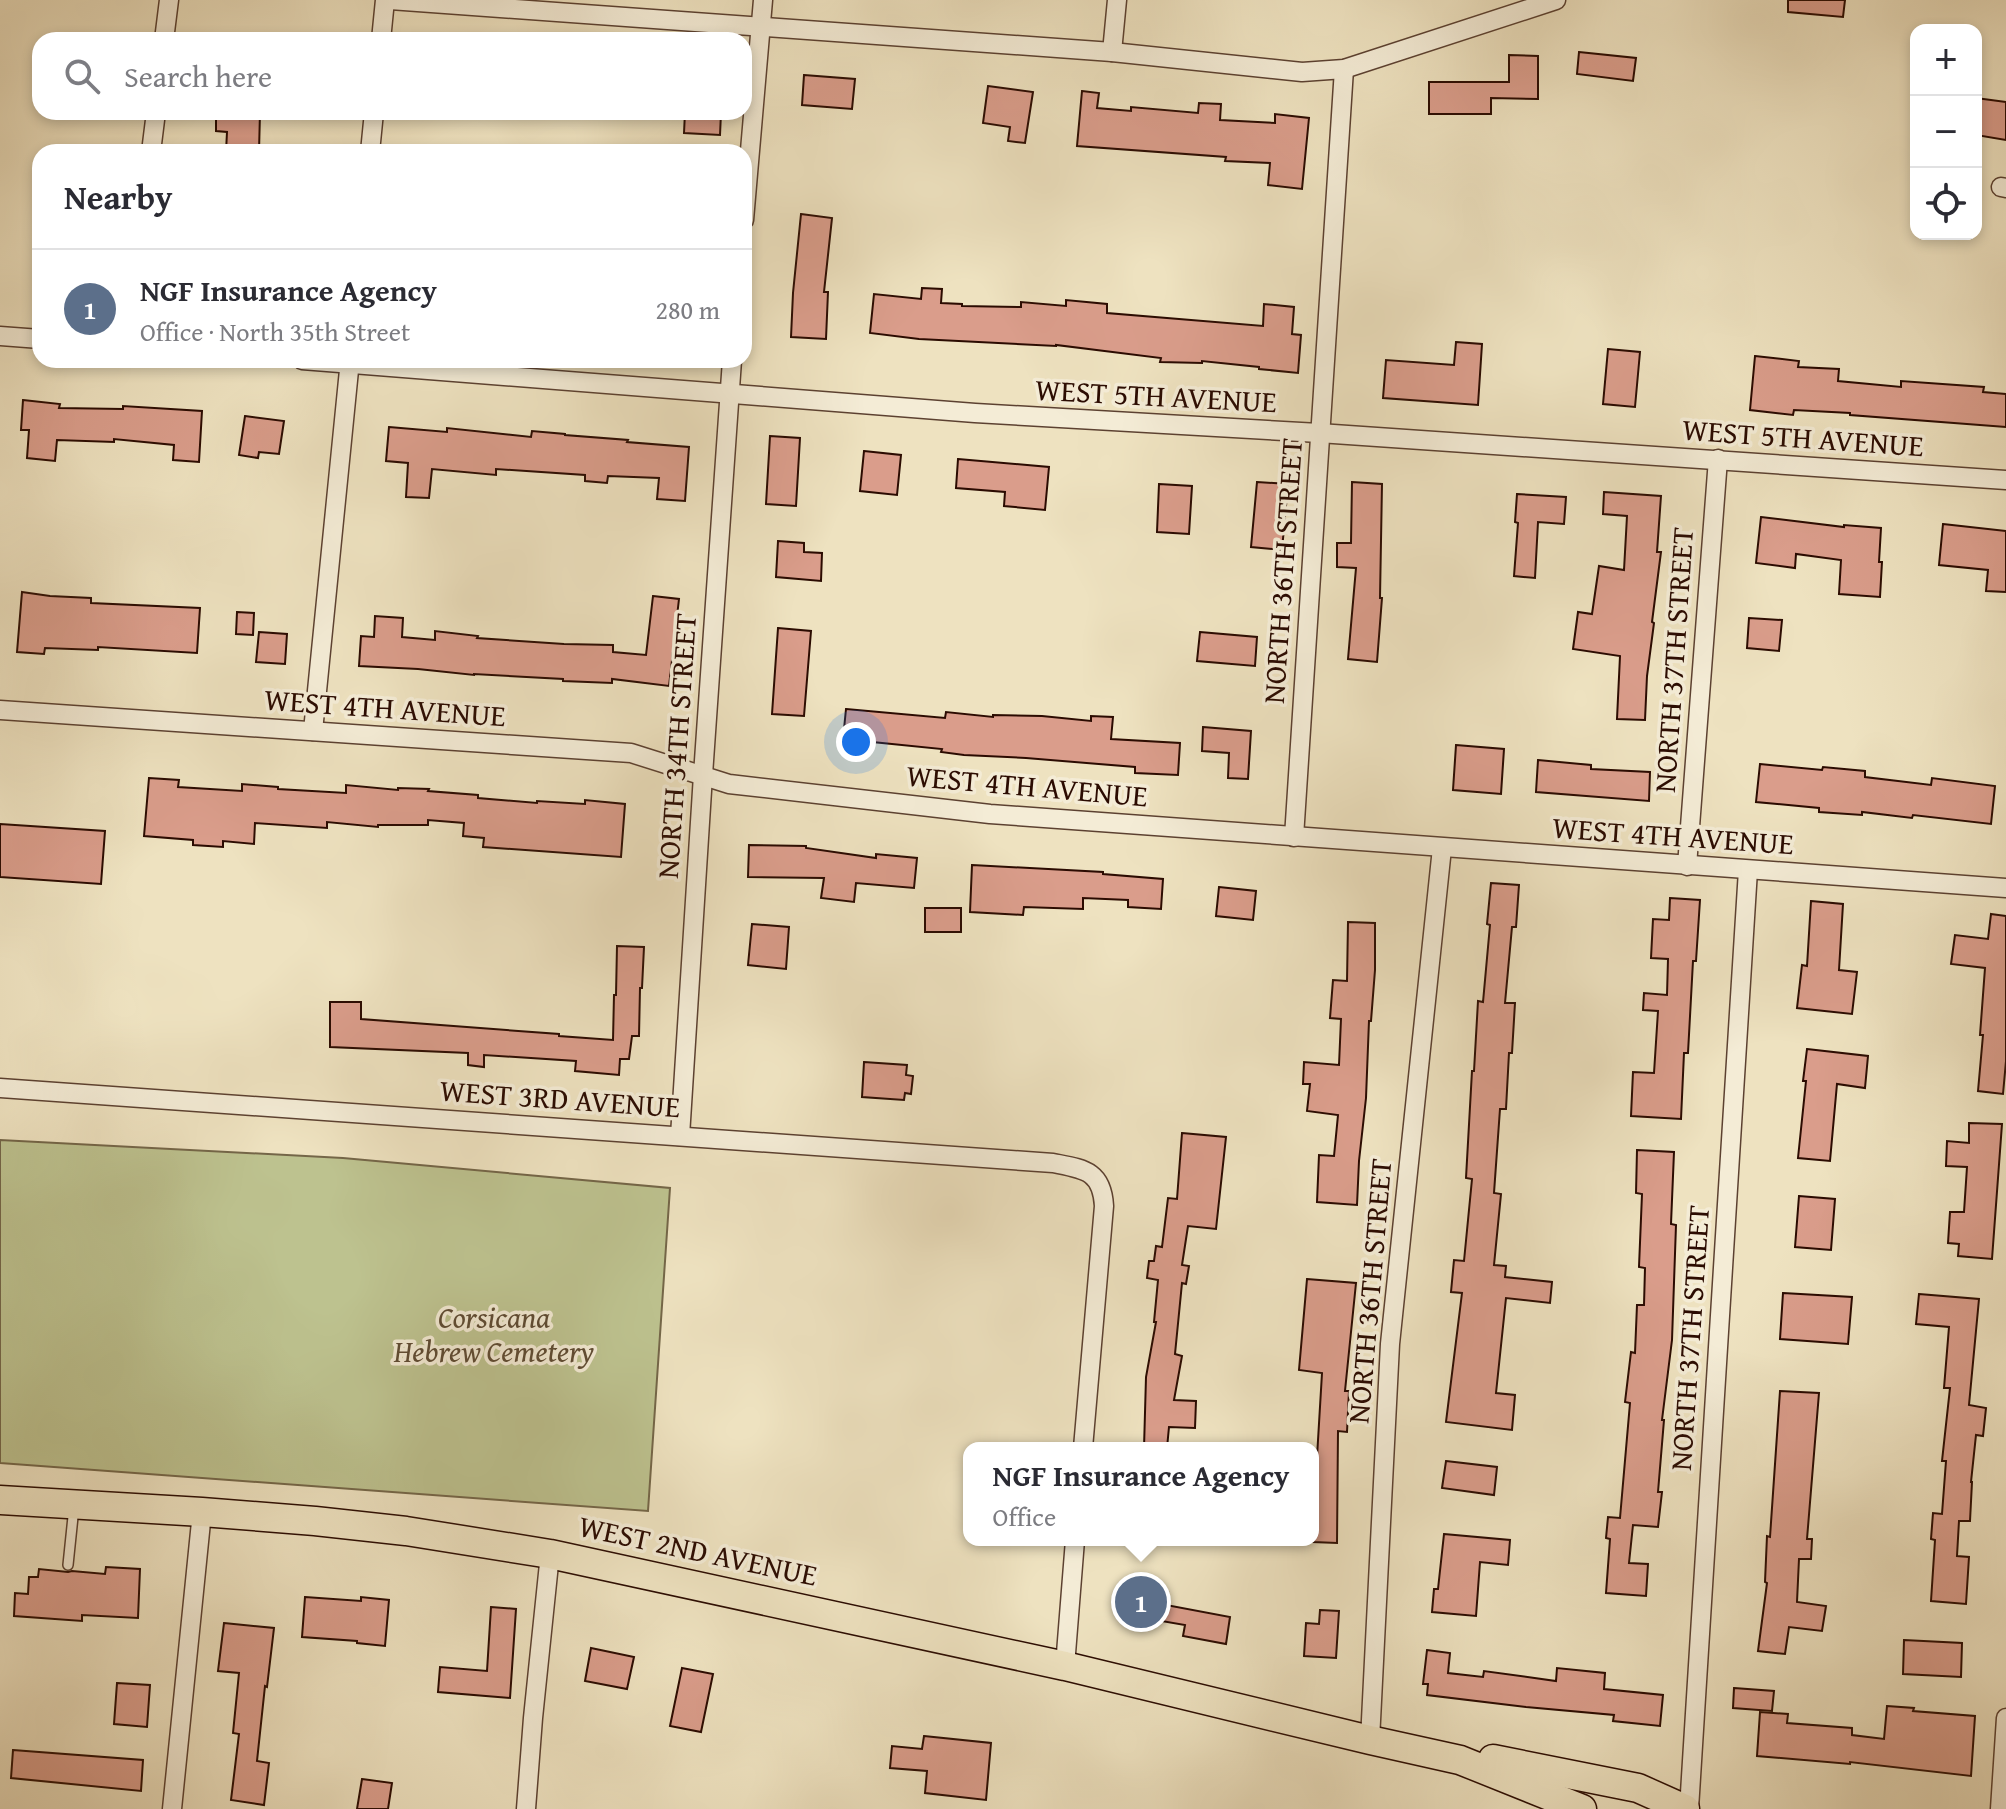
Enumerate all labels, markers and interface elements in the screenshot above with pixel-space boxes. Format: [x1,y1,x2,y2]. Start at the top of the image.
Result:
map controls [1910,24,1982,240]
button: + [1910,24,1982,96]
search box [32,32,752,120]
icon: search [60,54,104,98]
text: Search here [124,54,272,98]
button: − [1910,96,1982,168]
button: locate [1910,168,1982,240]
text: Nearby [64,172,173,221]
text: NGF Insurance Agency [140,268,437,312]
text: 1 [83,290,97,329]
text: 280 m [655,290,720,329]
text: Office · North 35th Street [140,312,410,351]
street label: WEST 5TH AVENUE [1034,367,1278,423]
street label: WEST 5TH AVENUE [1681,407,1925,467]
street label: NORTH 36TH STREET [1251,437,1313,705]
street label: NORTH 37TH STREET [1642,526,1704,794]
street label: NORTH 34TH STREET [645,612,707,880]
street label: WEST 4TH AVENUE [263,677,507,737]
your location [836,722,876,762]
street label: WEST 4TH AVENUE [905,753,1149,817]
street label: WEST 4TH AVENUE [1551,805,1795,865]
street label: WEST 3RD AVENUE [439,1068,682,1128]
street label: NORTH 36TH STREET [1335,1156,1403,1425]
street label: NORTH 37TH STREET [1658,1204,1720,1472]
park label: Corsicana Hebrew Cemetery [393,1295,594,1373]
popup [963,1442,1319,1546]
text: NGF Insurance Agency [993,1453,1289,1497]
text: Office [993,1497,1056,1536]
street label: WEST 2ND AVENUE [575,1503,822,1597]
pin: 1 [1115,1572,1167,1632]

